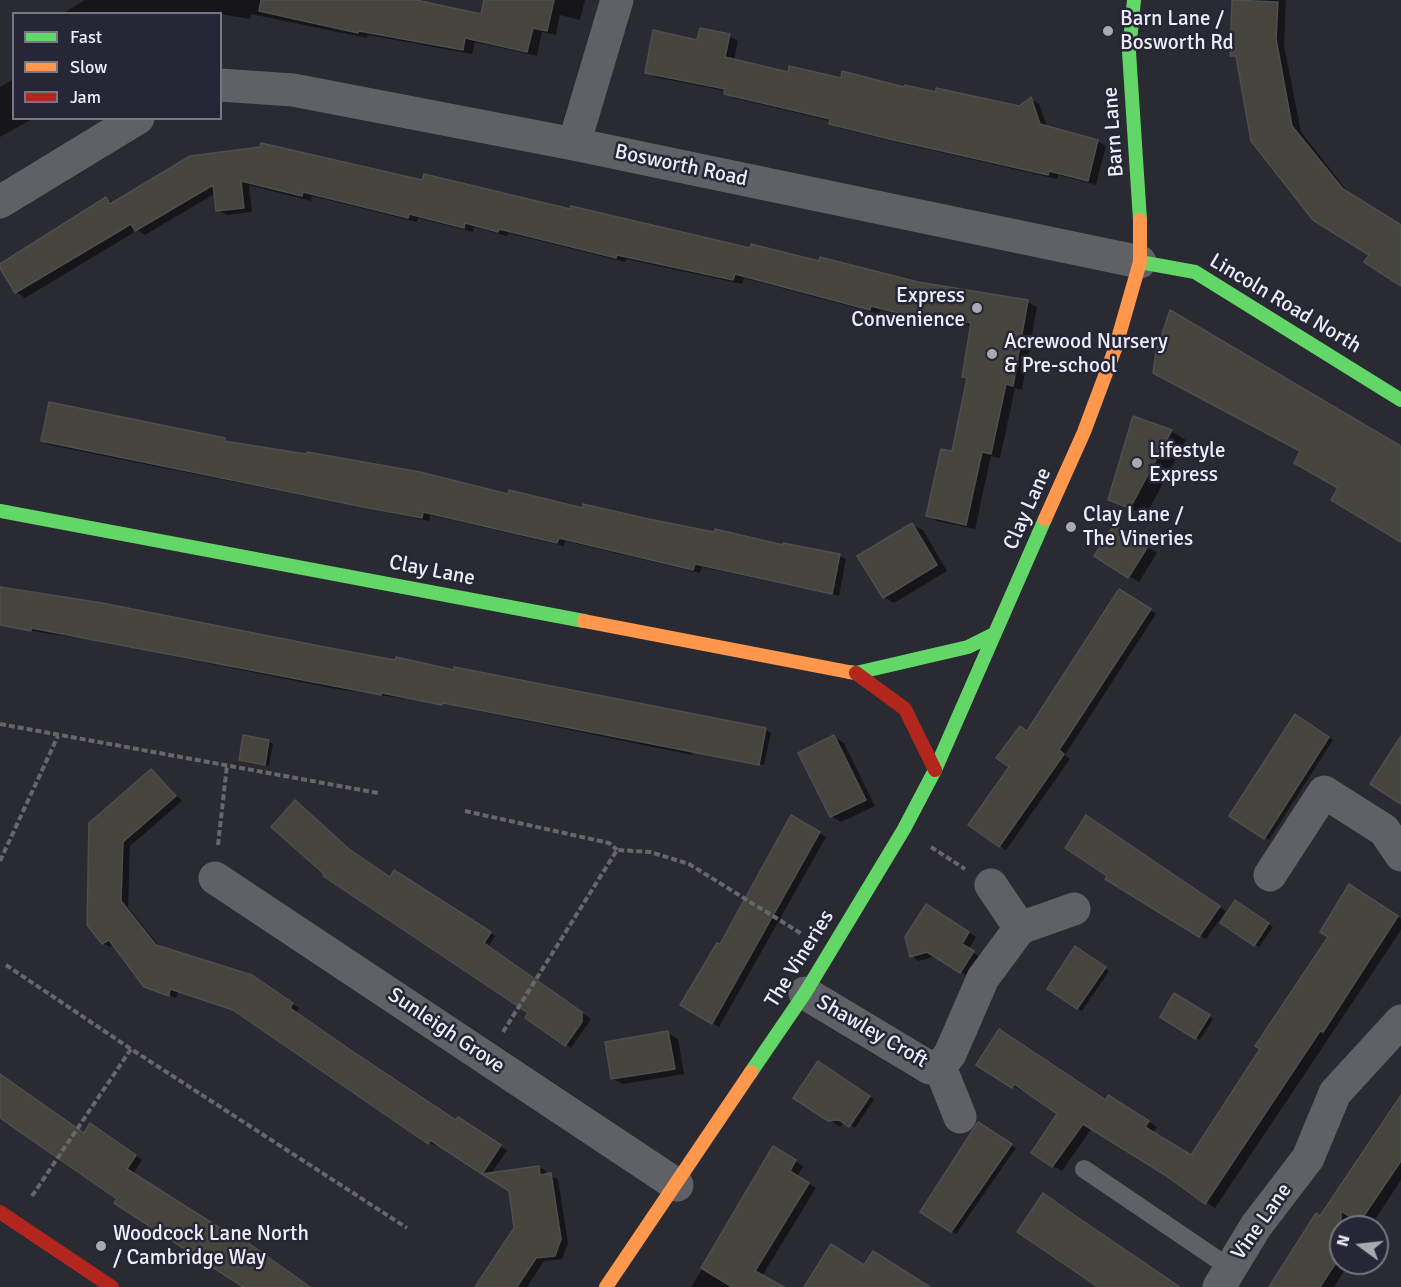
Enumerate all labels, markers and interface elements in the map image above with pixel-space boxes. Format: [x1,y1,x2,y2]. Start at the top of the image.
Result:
place label: Barn Lane / Bosworth Rd [1120,6,1234,56]
legend [12,12,222,120]
marker: Barn Lane / Bosworth Rd [1101,24,1115,38]
text: Fast [70,26,102,48]
text: Slow [70,56,107,78]
text: Jam [70,86,101,108]
street label: Barn Lane [1098,86,1130,178]
street label: Bosworth Road [612,140,750,192]
street label: Lincoln Road North [1205,249,1365,359]
place label: Express Convenience [851,283,965,333]
marker: Express Convenience [970,301,984,315]
place label: Acrewood Nursery & Pre-school [1004,329,1168,379]
marker: Acrewood Nursery & Pre-school [985,347,999,361]
place label: Lifestyle Express [1149,438,1225,488]
marker: Lifestyle Express [1130,456,1144,470]
street label: Clay Lane [999,464,1057,554]
place label: Clay Lane / The Vineries [1083,502,1193,552]
marker: Clay Lane / The Vineries [1064,520,1078,534]
street label: Clay Lane [387,550,477,592]
street label: The Vineries [760,906,840,1012]
street label: Sunleigh Grove [383,983,509,1079]
street label: Shawley Croft [812,990,932,1074]
street label: Vine Lane [1227,1179,1297,1265]
north arrow [1329,1215,1389,1275]
place label: Woodcock Lane North / Cambridge Way [113,1221,309,1271]
text: N [1332,1233,1355,1249]
marker: Woodcock Lane North / Cambridge Way [94,1239,108,1253]

